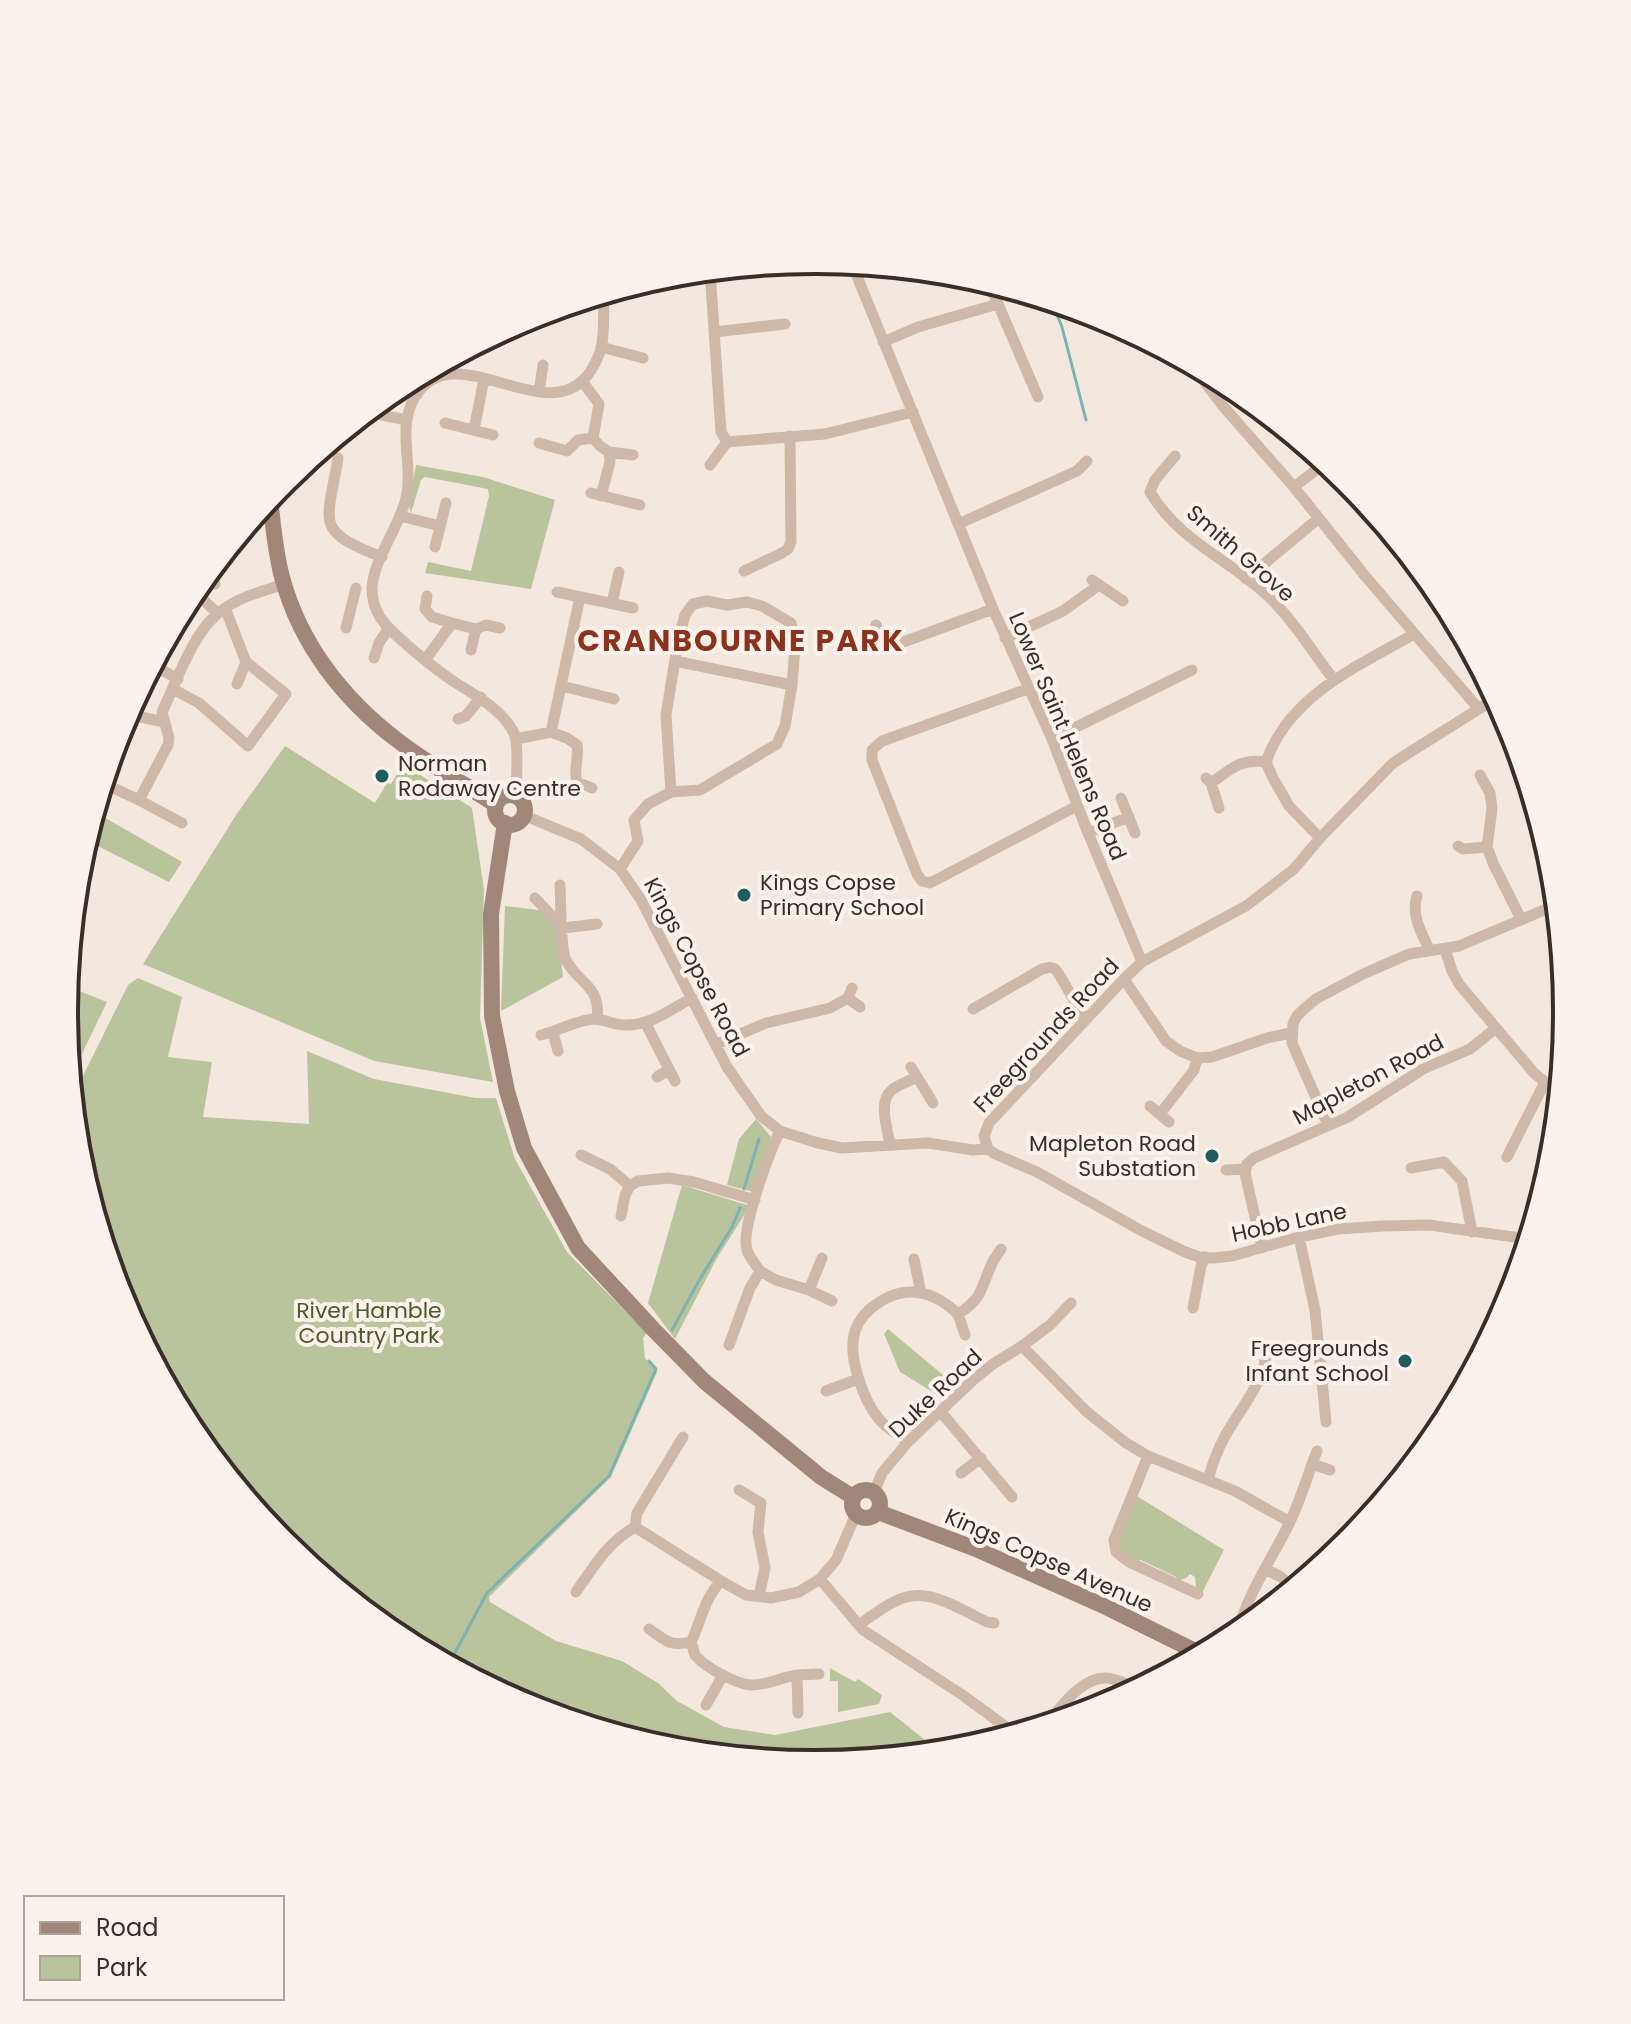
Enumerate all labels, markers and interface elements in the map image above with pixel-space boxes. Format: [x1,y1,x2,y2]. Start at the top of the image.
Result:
street label: Smith Grove [1180,498,1302,609]
street label: Lower Saint Helens Road [1001,607,1134,865]
district label: CRANBOURNE PARK [577,619,905,662]
place label: Norman Rodaway Centre [398,748,581,804]
marker: Norman Rodaway Centre [373,767,391,785]
place label: Kings Copse Primary School [760,867,924,923]
street label: Kings Copse Road [636,872,757,1062]
marker: Kings Copse Primary School [735,886,753,904]
street label: Freegrounds Road [966,951,1126,1120]
street label: Mapleton Road [1287,1027,1449,1132]
place label: Mapleton Road Substation [1029,1128,1196,1184]
marker: Mapleton Road Substation [1203,1147,1221,1165]
street label: Hobb Lane [1229,1195,1350,1250]
park label: River Hamble Country Park [296,1295,442,1351]
place label: Freegrounds Infant School [1246,1333,1389,1389]
street label: Duke Road [882,1342,989,1445]
marker: Freegrounds Infant School [1396,1352,1414,1370]
street label: Kings Copse Avenue [940,1501,1158,1620]
legend [24,1896,284,2000]
text: Road [96,1911,158,1944]
text: Park [96,1951,148,1984]

